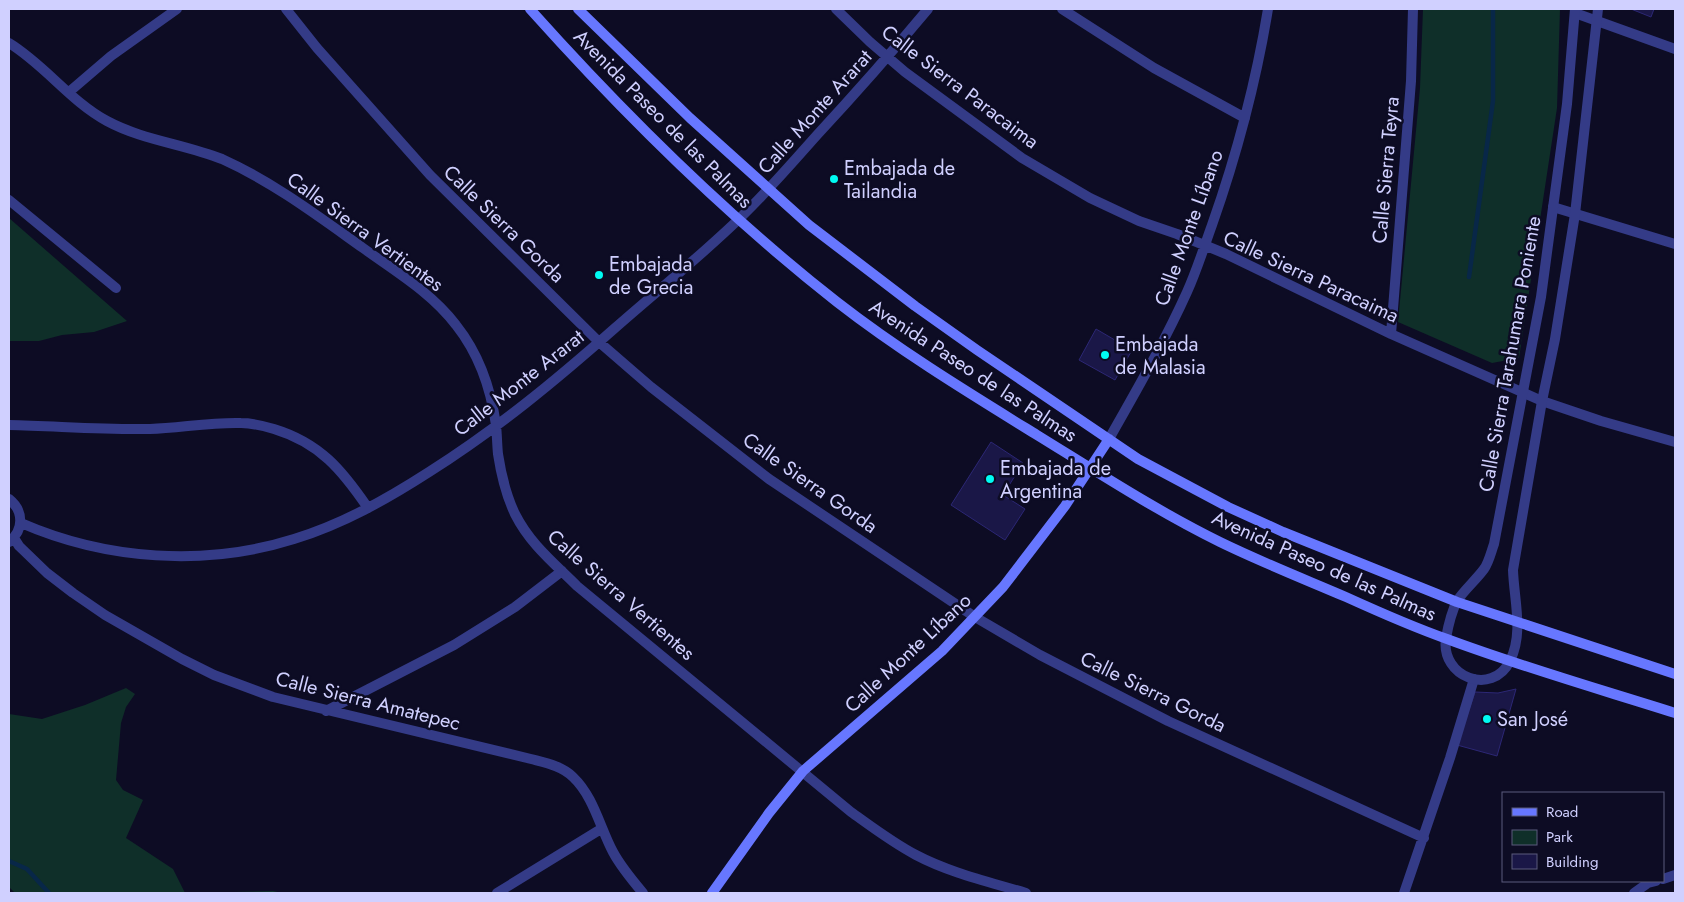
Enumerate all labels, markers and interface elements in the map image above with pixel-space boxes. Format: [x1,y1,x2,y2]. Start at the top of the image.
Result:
street label: Calle Sierra Paracaima [875,18,1045,156]
street label: Avenida Paseo de las Palmas [567,23,759,215]
street label: Calle Monte Ararat [751,43,879,181]
street label: Calle Sierra Teyra [1365,95,1407,245]
street label: Calle Monte Líbano [1147,146,1231,310]
place label: Embajada de Tailandia [844,154,955,206]
street label: Calle Sierra Gorda [437,158,571,290]
street label: Calle Sierra Vertientes [281,165,449,299]
marker: Embajada de Tailandia [828,173,840,185]
street label: Calle Sierra Tarahumara Poniente [1471,214,1549,494]
street label: Calle Sierra Paracaima [1218,224,1404,330]
place label: Embajada de Grecia [609,250,693,302]
marker: Embajada de Grecia [593,269,605,281]
street label: Avenida Paseo de las Palmas [863,293,1083,449]
street label: Calle Monte Ararat [448,323,591,443]
place label: Embajada de Malasia [1115,330,1206,382]
marker: Embajada de Malasia [1099,349,1111,361]
street label: Calle Sierra Gorda [737,426,883,540]
place label: Embajada de Argentina [1000,454,1111,506]
marker: Embajada de Argentina [984,473,996,485]
street label: Avenida Paseo de las Palmas [1207,503,1441,629]
street label: Calle Sierra Vertientes [541,523,701,667]
street label: Calle Monte Líbano [838,586,978,720]
street label: Calle Sierra Gorda [1075,644,1231,740]
street label: Calle Sierra Amatepec [273,664,463,738]
place label: San José [1497,705,1568,734]
marker: San José [1481,713,1493,725]
legend [1502,792,1664,882]
text: Road [1546,801,1578,823]
text: Park [1546,826,1573,848]
text: Building [1546,851,1598,873]

